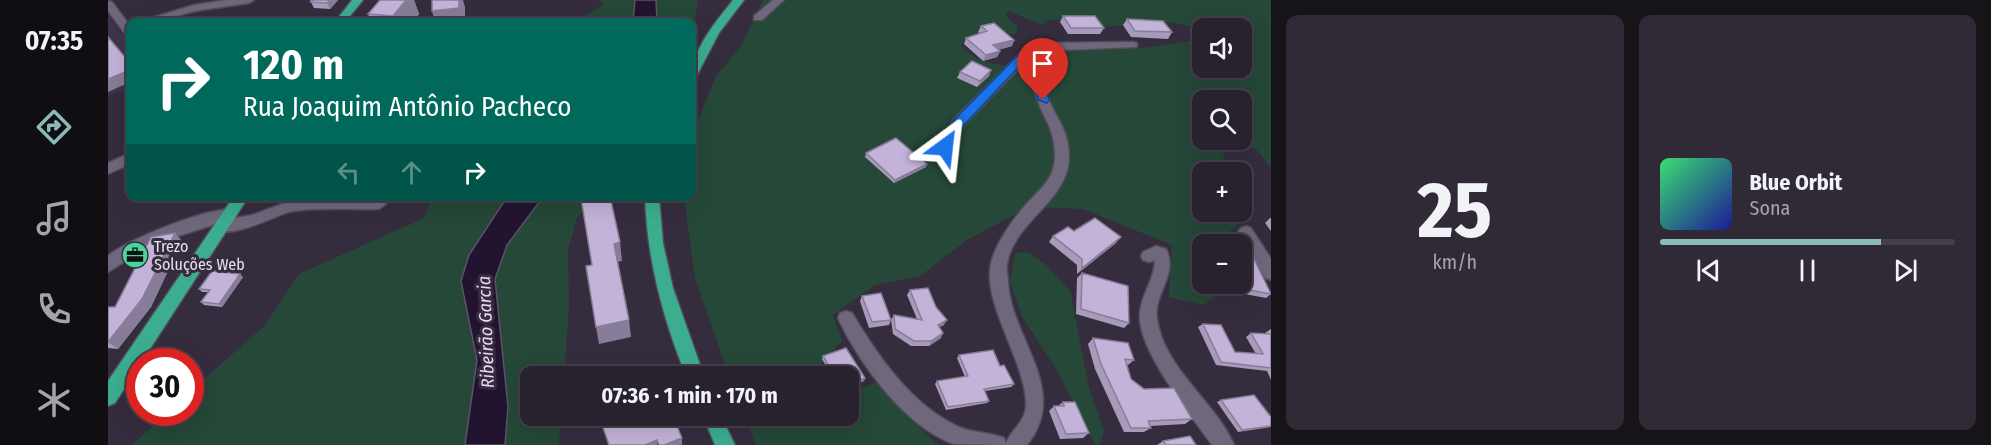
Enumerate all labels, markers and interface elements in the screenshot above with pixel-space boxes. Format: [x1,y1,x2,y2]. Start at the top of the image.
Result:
map controls [1192,18,1252,294]
button: sound [1192,18,1252,78]
text: 07:35 [25,25,83,57]
pin [1017,38,1068,100]
text: 120 m [243,40,344,90]
icon: right [144,42,222,120]
icon: arrive [1026,47,1059,80]
button: search [1192,90,1252,150]
text: Rua Joaquim Antônio Pacheco [243,91,571,123]
icon: directions [33,106,75,148]
position arrow [913,115,977,179]
icon: left [332,156,365,189]
icon: ahead [395,156,428,189]
icon: right [458,156,491,189]
button: + [1192,162,1252,222]
text: 25 [1418,164,1492,258]
text: Blue Orbit [1750,169,1842,196]
text: Sona [1750,196,1790,220]
icon: music [33,197,75,239]
button: − [1192,234,1252,294]
place label: Trezo Soluções Web [154,237,245,274]
office icon: Trezo Soluções Web [120,240,150,270]
text: km/h [1432,250,1477,274]
icon: previous [1692,254,1725,287]
icon: pause [1791,254,1824,287]
icon: next [1889,254,1922,287]
water label: Ribeirão Garcia [473,275,499,389]
icon: phone [33,288,75,330]
speed limit sign: 30 [126,348,204,426]
icon: climate [33,379,75,421]
text: 07:36 · 1 min · 170 m [601,382,778,409]

